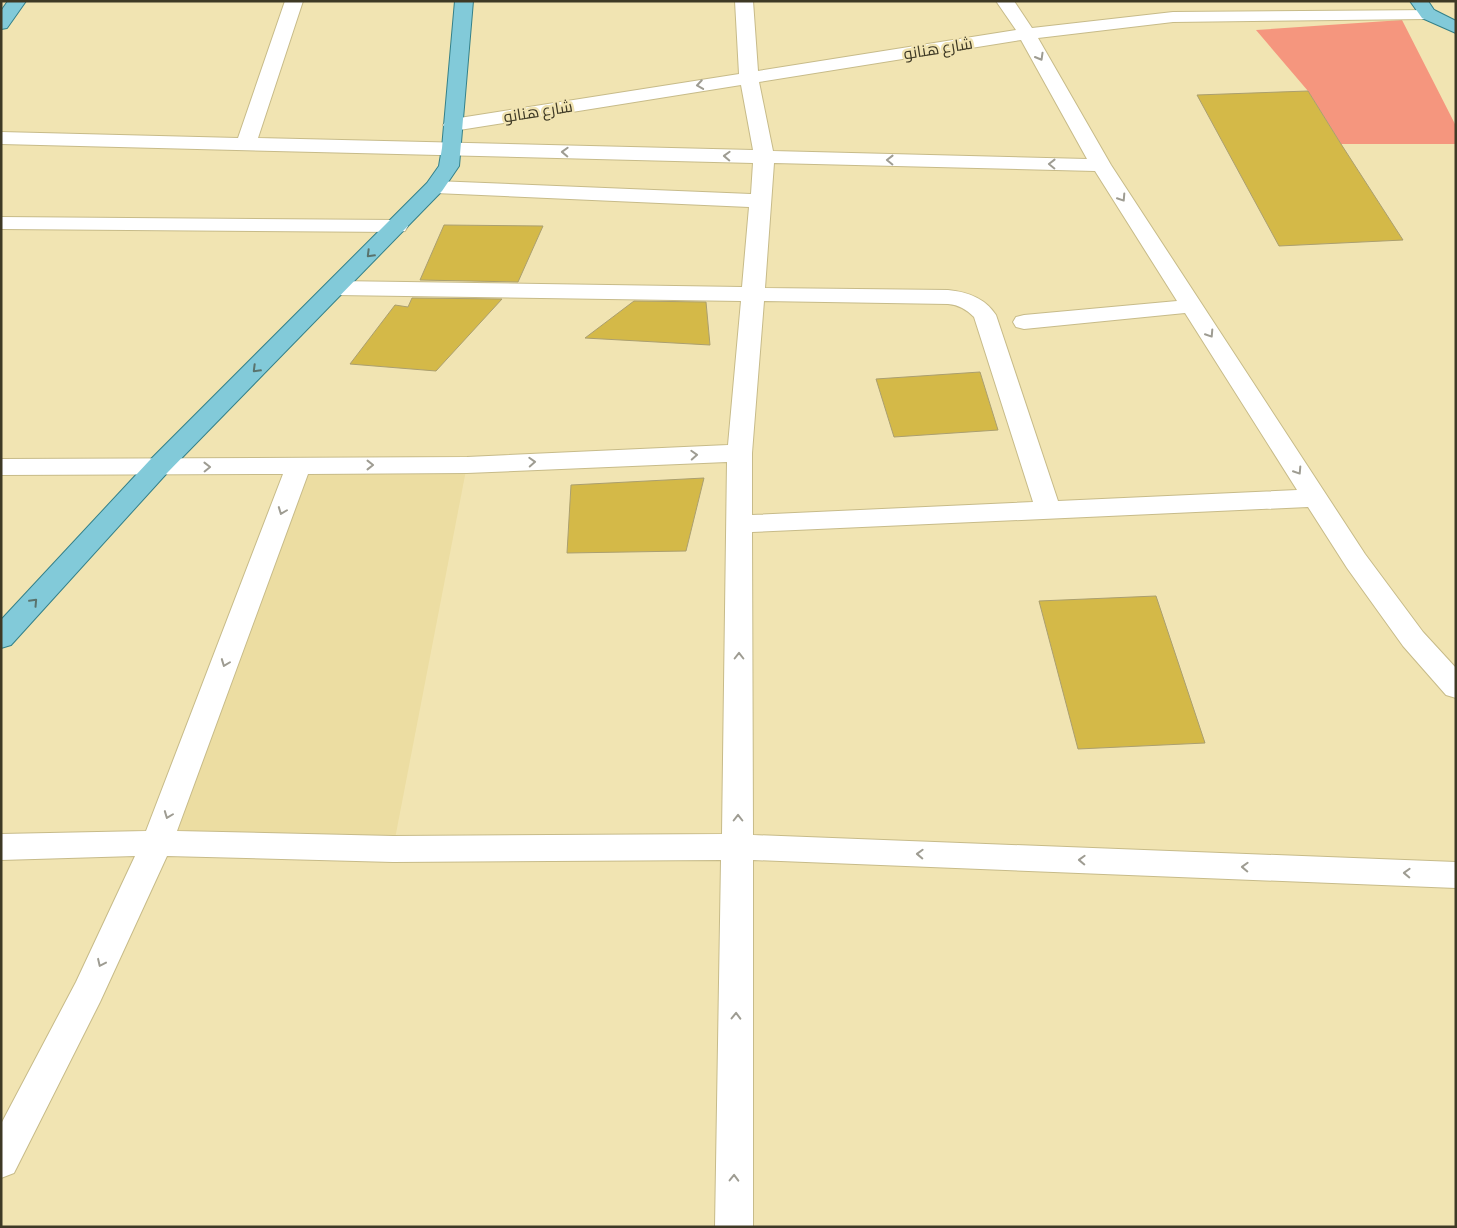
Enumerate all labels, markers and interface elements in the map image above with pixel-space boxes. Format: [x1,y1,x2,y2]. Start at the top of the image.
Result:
street label: شارع هنانو [902,33,974,65]
one-way arrow [1033,52,1043,61]
one-way arrow [696,80,705,90]
street label: شارع هنانو [502,96,574,128]
one-way arrow [561,146,569,157]
one-way arrow [723,151,731,161]
one-way arrow [885,155,893,165]
one-way arrow [1048,159,1056,169]
one-way arrow [1116,192,1125,201]
one-way arrow [367,248,376,257]
one-way arrow [1204,328,1213,338]
one-way arrow [252,363,261,372]
one-way arrow [691,449,699,460]
one-way arrow [528,456,536,467]
one-way arrow [366,460,374,470]
one-way arrow [204,462,211,472]
one-way arrow [1292,465,1301,474]
one-way arrow [278,506,288,515]
one-way arrow [28,599,37,608]
one-way arrow [734,651,744,659]
one-way arrow [221,658,231,667]
one-way arrow [163,810,174,819]
one-way arrow [733,814,743,822]
one-way arrow [916,849,924,859]
one-way arrow [1078,855,1086,866]
one-way arrow [1240,861,1248,872]
one-way arrow [1403,868,1410,878]
one-way arrow [97,958,108,967]
one-way arrow [731,1011,741,1019]
one-way arrow [729,1174,739,1182]

